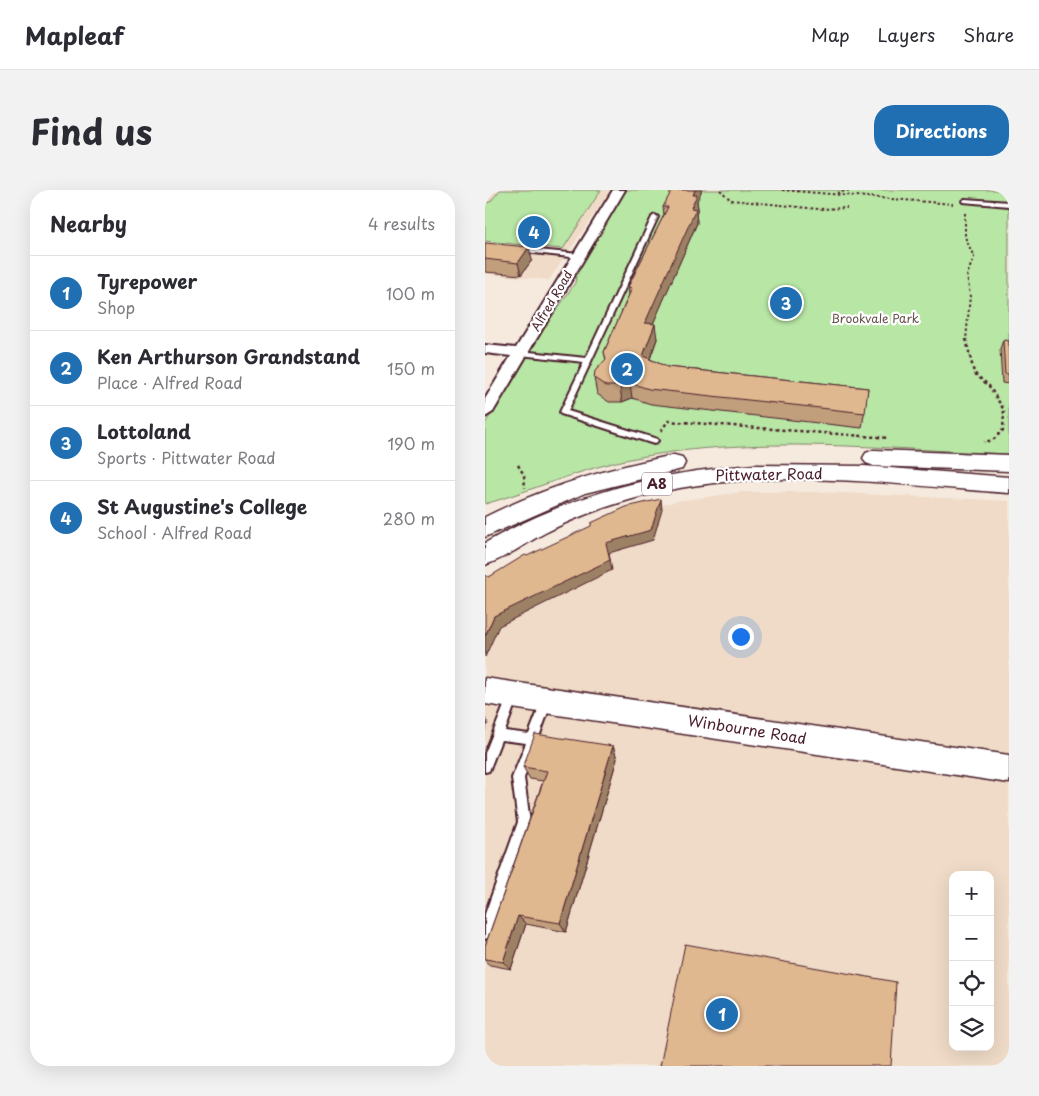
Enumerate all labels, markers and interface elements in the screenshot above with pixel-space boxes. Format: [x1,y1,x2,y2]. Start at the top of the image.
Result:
text: Mapleaf [25,17,124,53]
text: Map [811,21,850,48]
text: Layers [878,21,935,48]
text: Share [963,21,1014,48]
text: Find us [30,104,152,157]
button: Directions [874,105,1009,156]
text: Nearby [50,207,127,239]
text: 4 results [368,211,435,235]
pin: 4 [518,213,550,251]
text: Tyrepower [97,267,197,295]
street label: Alfred Road [526,267,576,334]
text: 1 [62,281,70,305]
text: 100 m [386,281,435,305]
pin: 3 [770,284,802,322]
text: Shop [97,295,135,319]
park label: Brookvale Park [831,309,919,327]
text: Ken Arthurson Grandstand [97,342,360,370]
pin: 2 [611,350,643,388]
text: 2 [60,356,72,380]
text: 150 m [387,356,435,380]
text: Place · Alfred Road [97,370,243,394]
text: Lottoland [97,417,191,445]
text: 3 [61,431,71,455]
text: 190 m [387,431,435,455]
text: Sports · Pittwater Road [97,445,276,469]
street label: Pittwater Road [715,461,823,486]
road number: A8 [642,472,672,496]
text: St Augustine's College [97,492,307,520]
text: 4 [61,506,71,530]
text: 280 m [383,506,435,530]
text: School · Alfred Road [97,520,252,544]
your location [728,624,754,650]
street label: Winbourne Road [686,708,808,749]
map controls [949,871,994,1051]
button: + [949,871,994,916]
button: − [949,916,994,961]
button: locate [949,961,994,1006]
pin: 1 [706,995,738,1033]
button: layers [949,1006,994,1051]

